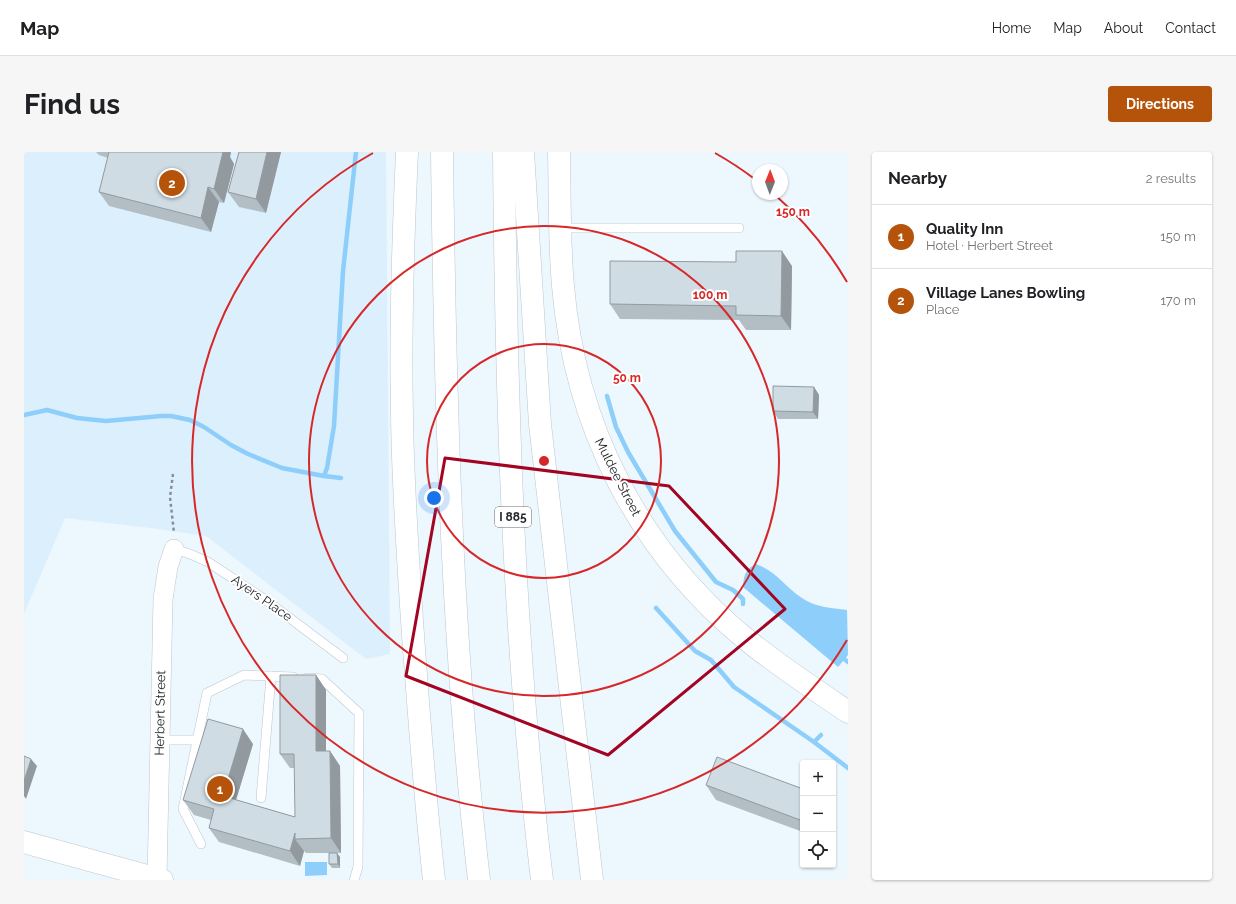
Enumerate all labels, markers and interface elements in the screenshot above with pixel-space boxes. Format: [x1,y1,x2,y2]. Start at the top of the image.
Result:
text: Map [20,17,59,39]
text: Home [992,20,1031,36]
text: Map [1053,20,1082,36]
text: About [1104,20,1143,36]
text: Contact [1165,20,1216,36]
button: Directions [1108,86,1212,122]
text: Find us [24,88,120,121]
north arrow [752,164,788,200]
pin: 2 [159,168,185,198]
text: Nearby [888,168,947,188]
text: 2 results [1146,171,1196,186]
text: 150 m [776,205,810,219]
text: Quality Inn [926,220,1003,238]
text: 1 [898,229,904,244]
text: 150 m [1160,229,1196,244]
text: Hotel · Herbert Street [926,238,1053,253]
text: Village Lanes Bowling [926,284,1085,302]
text: 100 m [693,288,727,302]
text: 2 [897,293,905,308]
text: 170 m [1160,293,1196,308]
text: Place [926,302,959,317]
text: 50 m [613,371,641,385]
street label: Muldee Street [592,436,644,519]
centre of rings [537,454,551,468]
your location [424,488,444,508]
road number: I 885 [495,507,531,527]
street label: Ayers Place [229,572,295,625]
street label: Herbert Street [152,669,168,756]
map controls [800,760,836,868]
button: + [800,760,836,796]
pin: 1 [207,774,233,804]
button: − [800,796,836,832]
button: locate [800,832,836,868]

